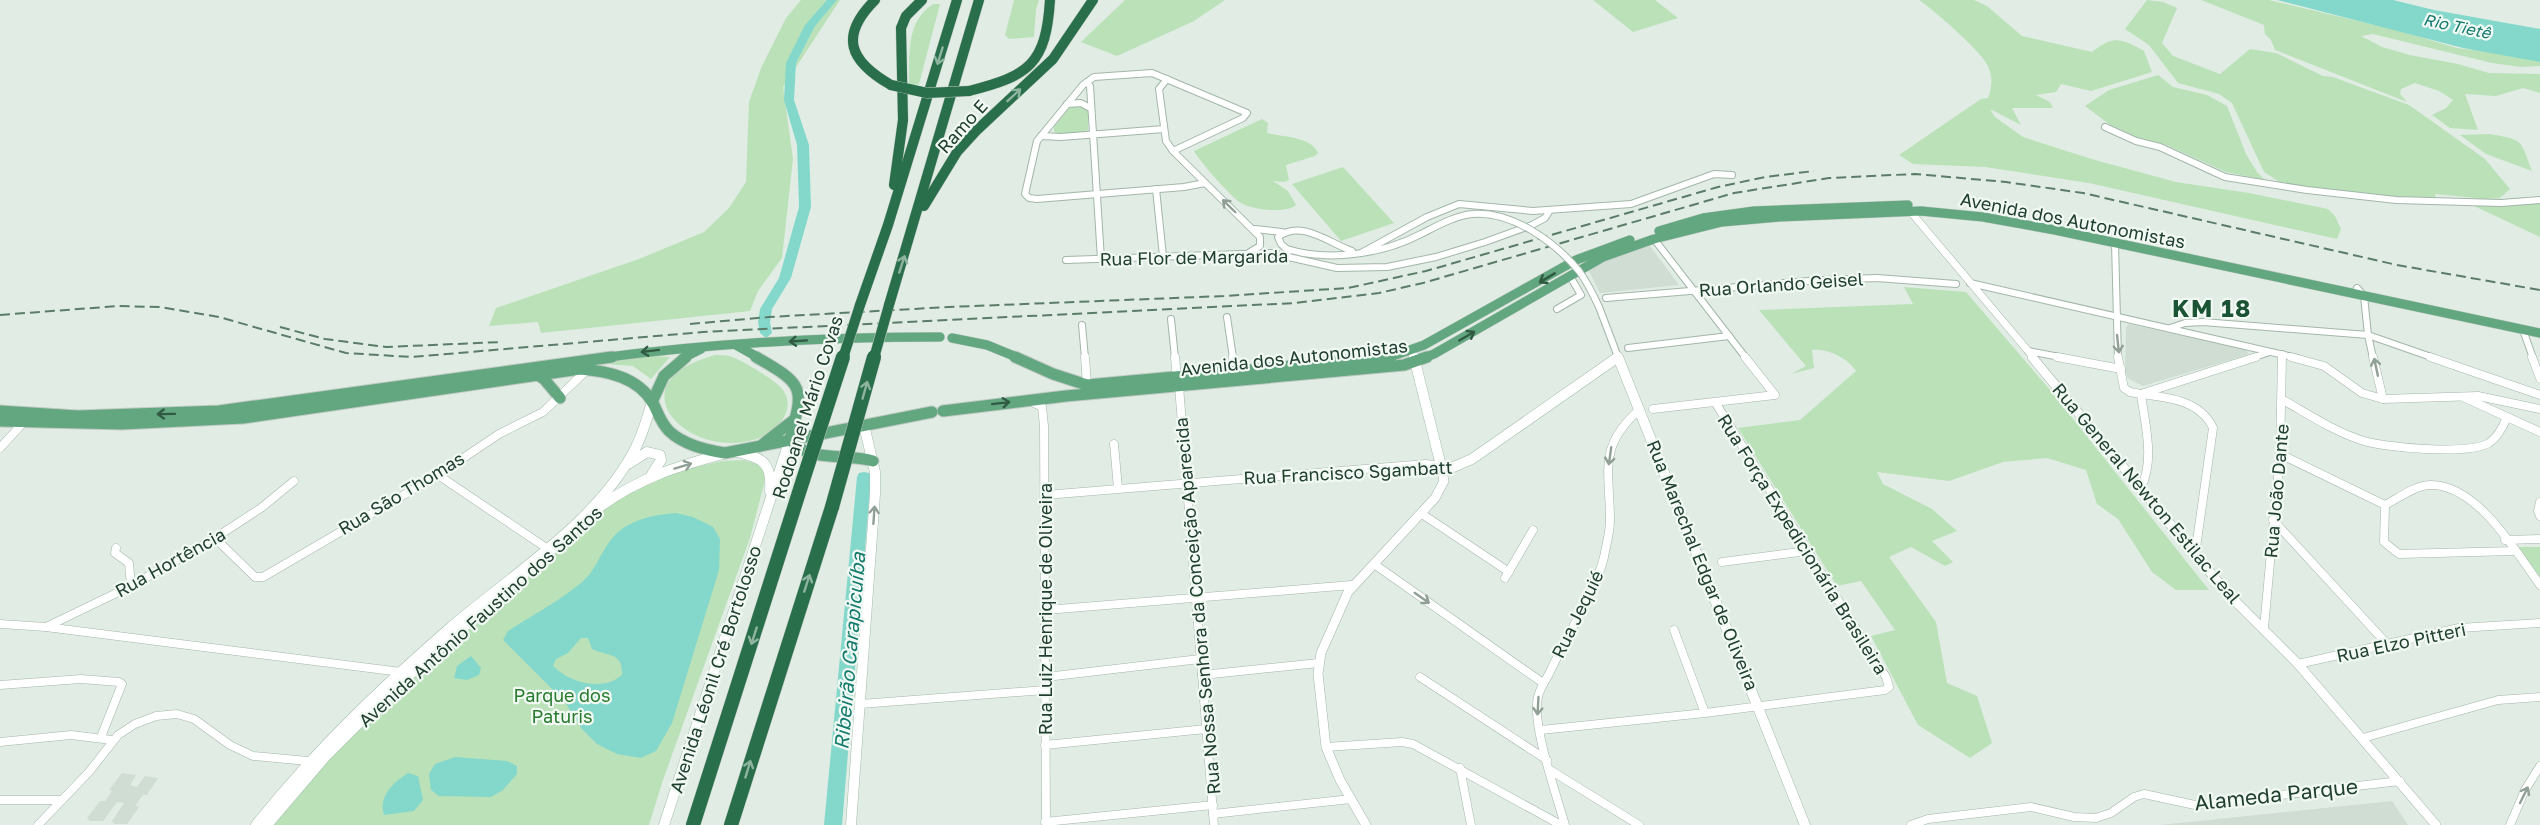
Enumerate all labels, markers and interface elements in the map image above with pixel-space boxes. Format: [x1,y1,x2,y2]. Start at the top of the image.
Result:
water label: Rio Tietê [2422,9,2494,43]
one-way arrow [933,46,944,65]
one-way arrow [1007,88,1022,102]
street label: Ramo E [932,95,992,157]
street label: Avenida dos Autonomistas [1959,187,2187,253]
one-way arrow [1221,198,1236,213]
street label: Rua Flor de Margarida [1099,244,1289,270]
one-way arrow [897,255,908,274]
street label: Rua Orlando Geisel [1698,267,1864,301]
one-way arrow [1539,272,1556,284]
district label: KM 18 [2172,293,2252,322]
street label: Rodoanel Mário Covas [767,313,847,501]
one-way arrow [1459,329,1476,341]
one-way arrow [2113,333,2124,353]
street label: Avenida dos Autonomistas [1179,334,1409,380]
one-way arrow [788,336,808,347]
one-way arrow [641,346,661,357]
one-way arrow [2369,358,2381,377]
street label: Rua General Newton Estilac Leal [2048,378,2246,608]
one-way arrow [860,381,871,400]
one-way arrow [991,398,1011,409]
one-way arrow [156,408,176,420]
street label: Rua Força Expedicionária Brasileira [1713,410,1893,678]
street label: Rua Nossa Senhora da Conceição Aparecida [1170,416,1224,796]
street label: Rua João Dante [2259,423,2293,559]
street label: Rua Marechal Edgar de Oliveira [1643,437,1763,693]
one-way arrow [1604,446,1615,466]
street label: Rua São Thomas [334,447,468,539]
street label: Rua Francisco Sgambatt [1243,456,1453,488]
one-way arrow [673,460,692,471]
street label: Rua Luiz Henrique de Oliveira [1034,483,1056,735]
street label: Avenida Antônio Faustino dos Santos [354,501,606,731]
one-way arrow [868,506,879,526]
street label: Rua Hortência [111,523,229,601]
street label: Avenida Léonil Cré Bortolosso [665,543,765,795]
water label: Ribeirão Carapicuíba [828,551,870,751]
street label: Rua Jequié [1546,566,1608,662]
one-way arrow [802,574,813,593]
one-way arrow [1413,592,1429,604]
street label: Rua Elzo Pitteri [2334,618,2468,666]
one-way arrow [748,626,759,645]
park label: Parque dos Paturis [514,684,610,727]
one-way arrow [1533,696,1544,716]
one-way arrow [743,760,754,779]
street label: Alameda Parque [2193,772,2359,816]
one-way arrow [2518,786,2530,804]

